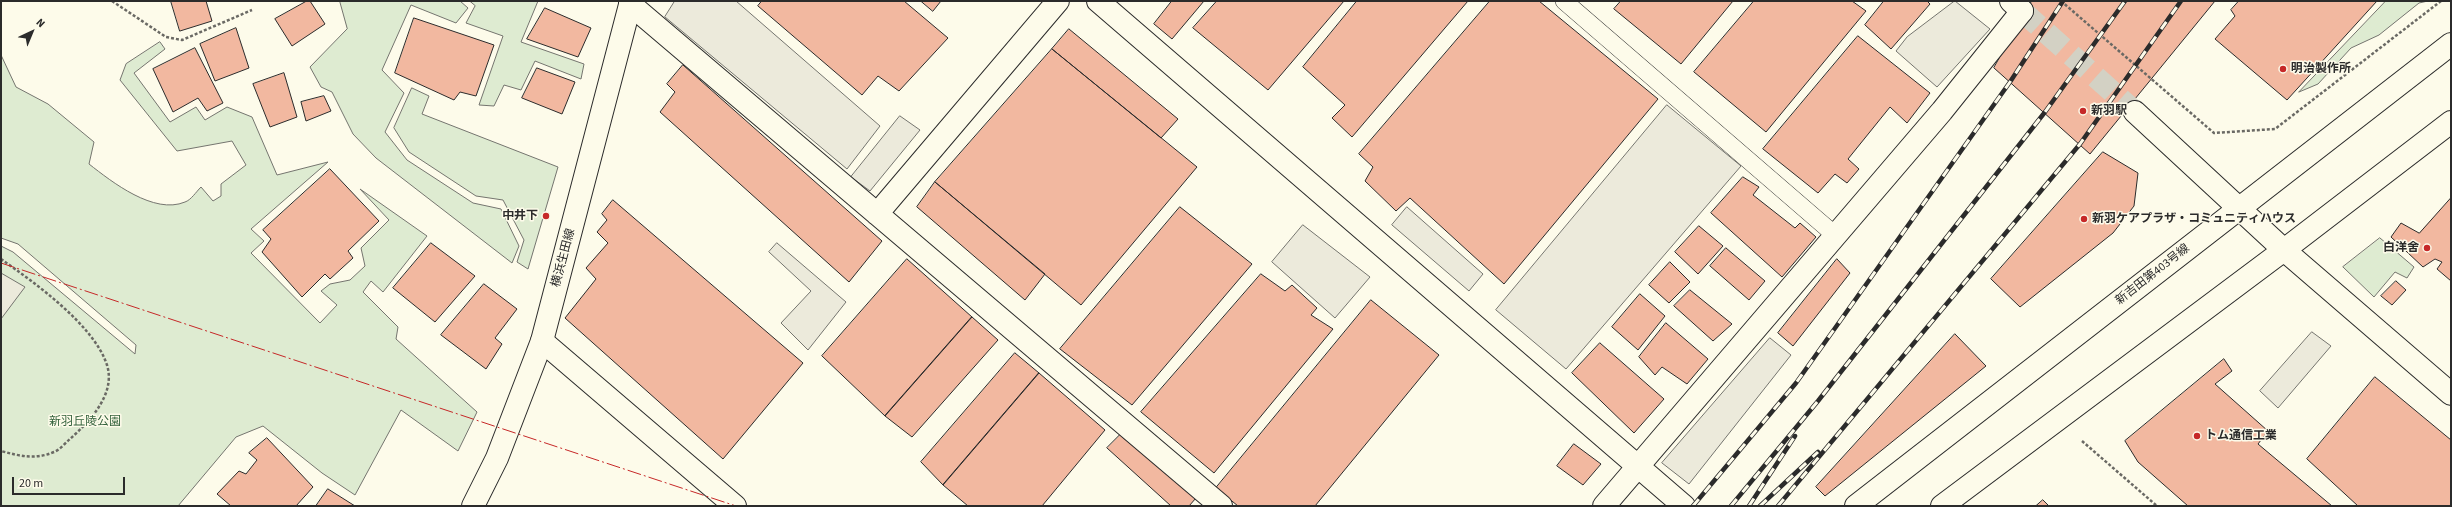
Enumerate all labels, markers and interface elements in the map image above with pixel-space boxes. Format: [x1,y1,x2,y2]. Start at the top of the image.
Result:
north arrow [12,12,52,52]
text: N [33,15,49,31]
place label: 明治製作所 [2291,62,2351,76]
marker: 明治製作所 [2278,64,2288,74]
place label: 新羽駅 [2091,104,2127,118]
marker: 新羽駅 [2078,106,2088,116]
place label: 中井下 [502,209,538,223]
marker: 中井下 [541,211,551,221]
place label: 新羽ケアプラザ・コミュニティハウス [2092,212,2296,226]
marker: 新羽ケアプラザ・コミュニティハウス [2079,214,2089,224]
street label: 横浜生田線 [549,227,579,289]
place label: 白洋舍 [2383,241,2419,255]
street label: 新吉田第403号線 [2113,242,2193,308]
marker: 白洋舍 [2422,243,2432,253]
park label: 新羽丘陵公園 [49,415,121,429]
place label: トム通信工業 [2205,429,2277,443]
marker: トム通信工業 [2192,431,2202,441]
scale bar [14,469,127,495]
text: 20 m [19,475,43,492]

